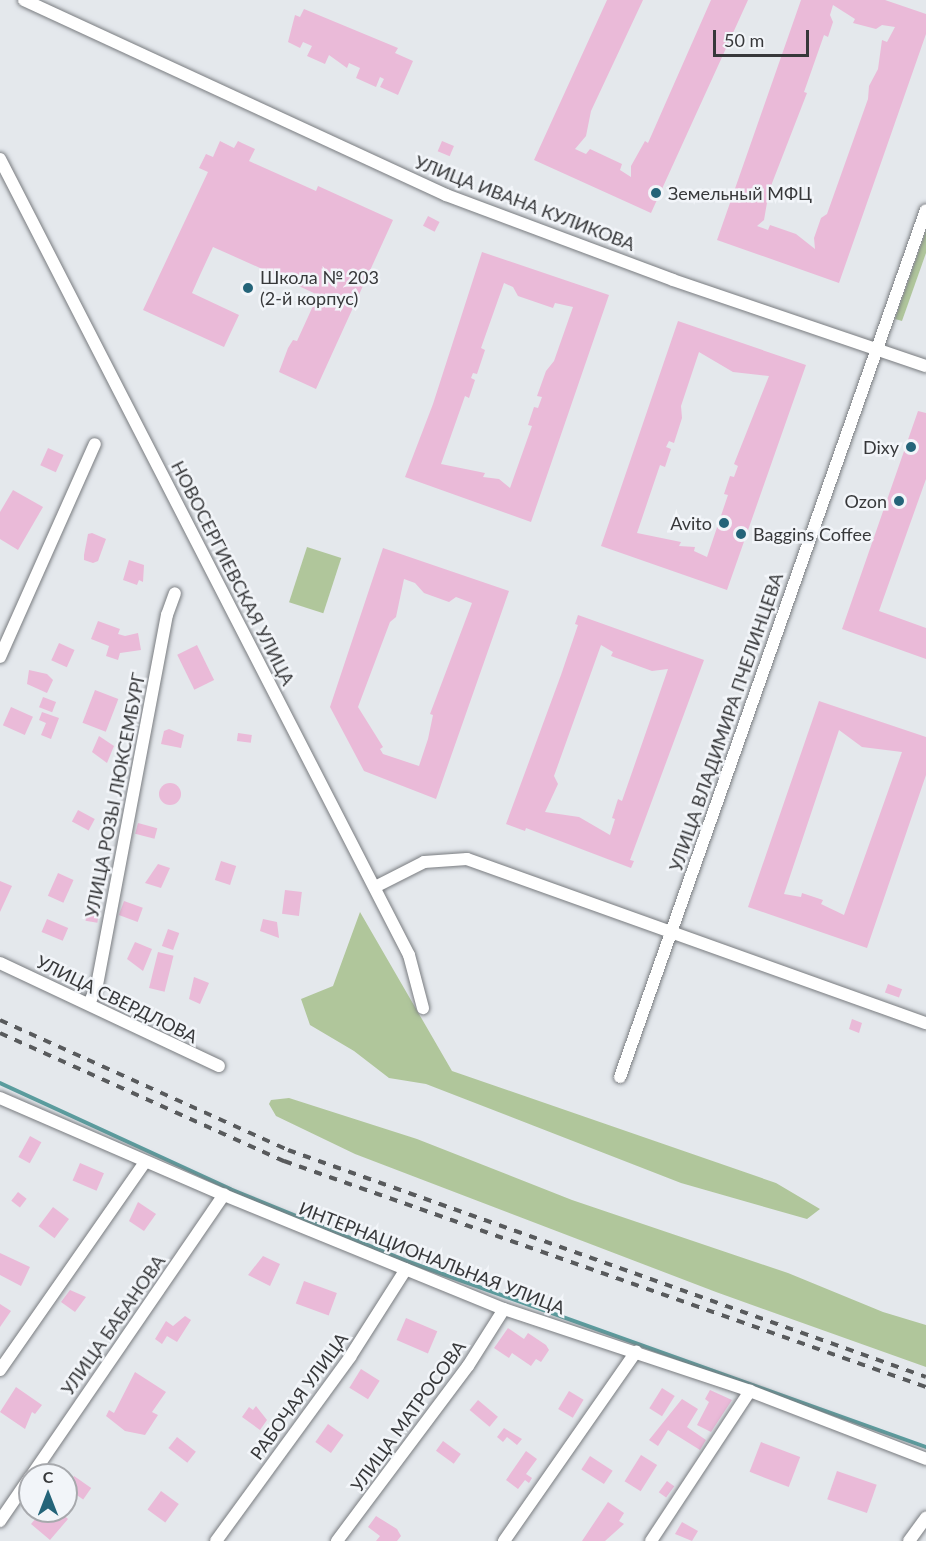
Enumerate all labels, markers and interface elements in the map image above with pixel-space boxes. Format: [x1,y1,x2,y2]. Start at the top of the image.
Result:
scale bar [716,18,812,56]
text: 50 m [724,29,764,51]
street label: УЛИЦА ИВАНА КУЛИКОВА [412,151,638,255]
place label: Земельный МФЦ [668,182,812,204]
marker: Земельный МФЦ [649,186,663,200]
place label: Школа № 203 (2-й корпус) [260,267,379,310]
marker: Школа № 203 (2-й корпус) [241,281,255,295]
place label: Dixy [863,436,899,458]
marker: Dixy [904,440,918,454]
street label: НОВОСЕРГИЕВСКАЯ УЛИЦА [167,457,299,689]
place label: Ozon [845,490,887,512]
marker: Ozon [892,494,906,508]
place label: Avito [670,512,712,534]
marker: Avito [717,516,731,530]
place label: Baggins Coffee [753,523,871,545]
marker: Baggins Coffee [734,527,748,541]
street label: УЛИЦА ВЛАДИМИРА ПЧЕЛИНЦЕВА [665,570,787,874]
street label: УЛИЦА РОЗЫ ЛЮКСЕМБУРГ [81,671,149,919]
street label: УЛИЦА СВЕРДЛОВА [33,951,201,1047]
street label: ИНТЕРНАЦИОНАЛЬНАЯ УЛИЦА [296,1197,568,1319]
street label: УЛИЦА БАБАНОВА [57,1251,169,1399]
street label: РАБОЧАЯ УЛИЦА [246,1328,352,1464]
street label: УЛИЦА МАТРОСОВА [346,1336,470,1496]
north arrow [18,1463,78,1523]
text: С [43,1467,53,1486]

